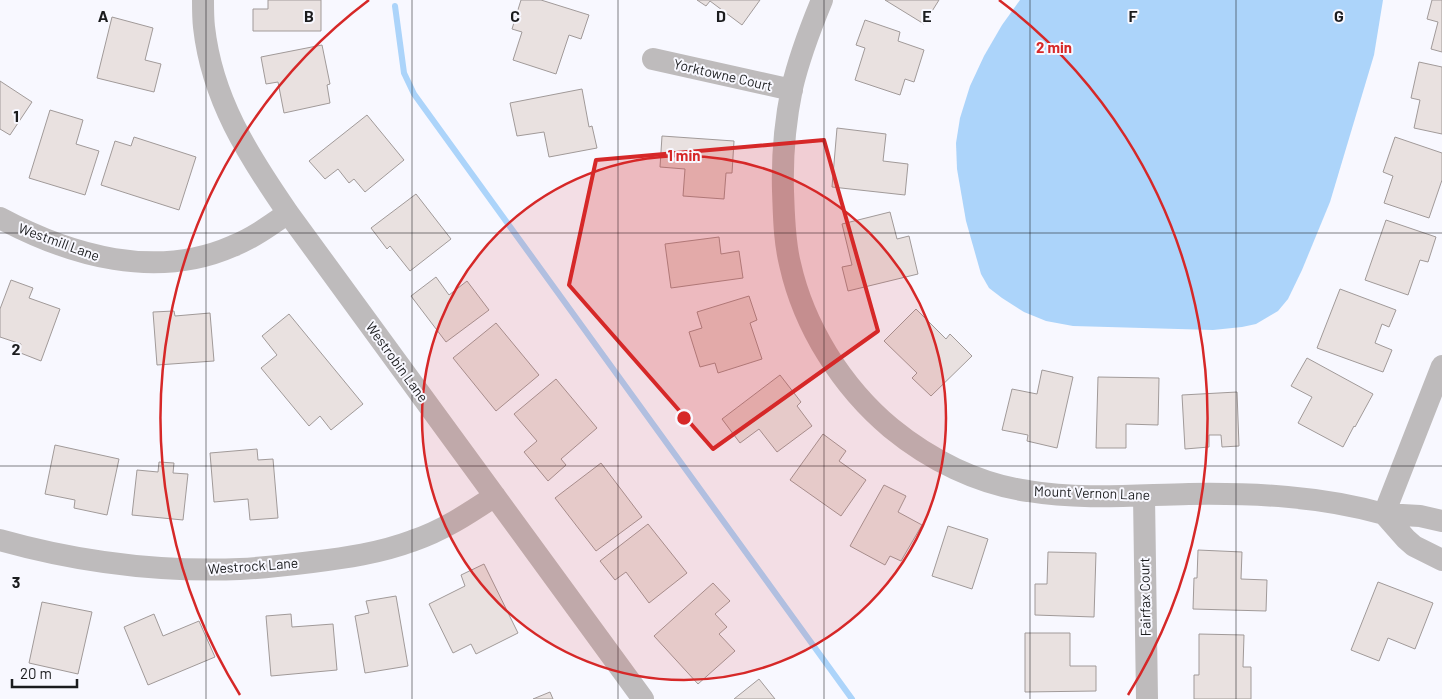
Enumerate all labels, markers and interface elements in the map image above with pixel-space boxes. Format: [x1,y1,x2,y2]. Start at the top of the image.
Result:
text: A [98,6,109,25]
text: B [304,6,314,25]
text: C [510,6,520,25]
text: D [716,6,726,25]
text: E [922,6,932,25]
text: F [1129,6,1138,25]
text: G [1334,6,1344,25]
text: 2 min [1036,38,1072,56]
street label: Yorktowne Court [672,55,774,94]
text: 1 [13,106,19,125]
text: 1 min [668,146,700,164]
street label: Westmill Lane [16,219,102,264]
street label: Westrobin Lane [363,318,432,405]
text: 2 [12,339,21,358]
centre of rings [675,409,693,427]
street label: Mount Vernon Lane [1034,482,1150,503]
street label: Westrock Lane [207,554,299,577]
street label: Fairfax Court [1135,557,1154,637]
text: 3 [12,572,20,591]
scale bar [12,656,78,688]
text: 20 m [20,664,52,682]

